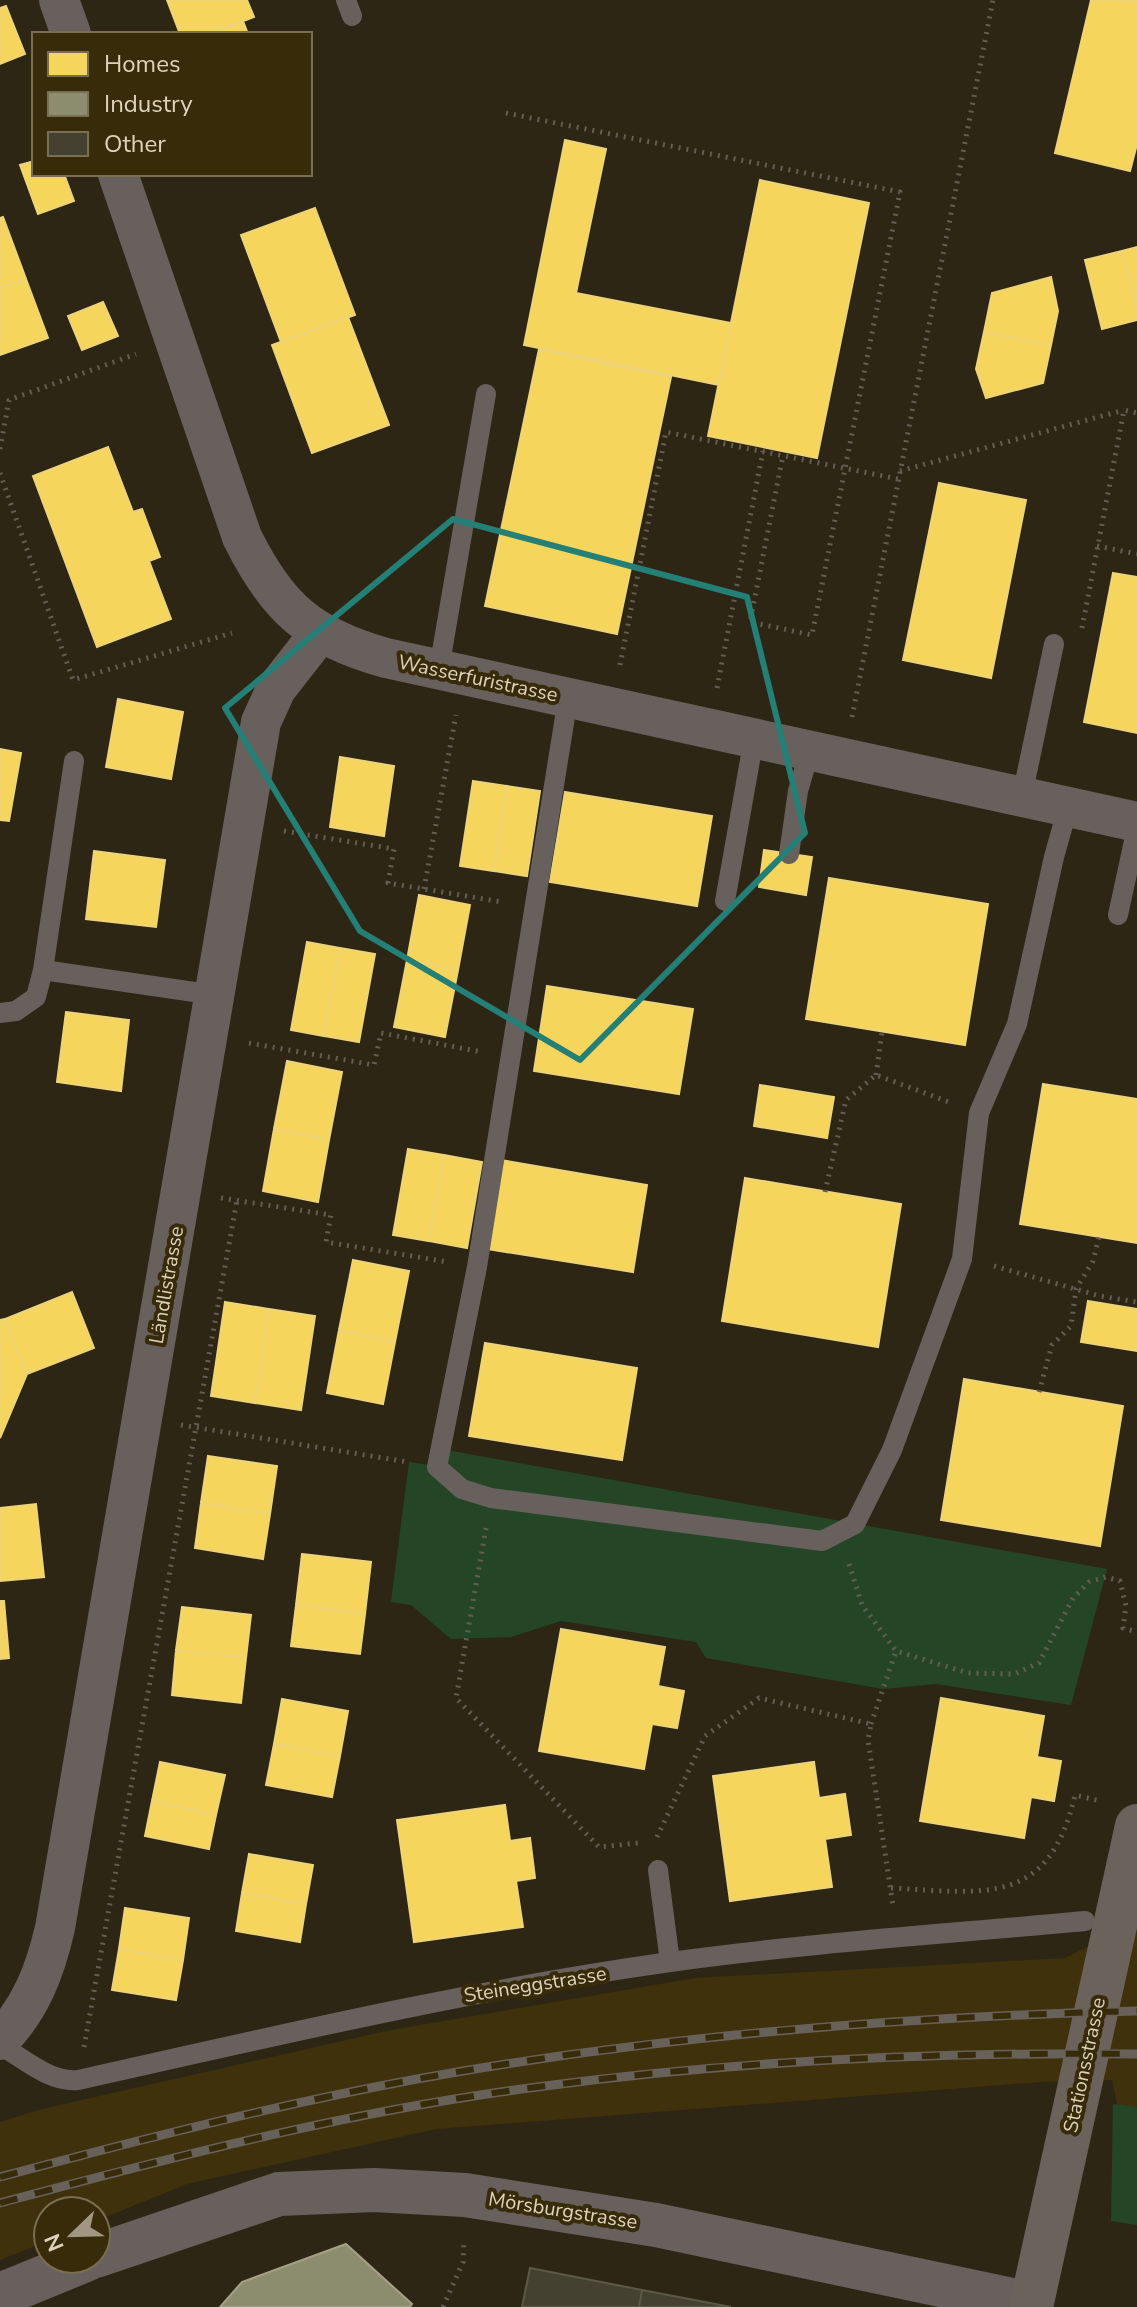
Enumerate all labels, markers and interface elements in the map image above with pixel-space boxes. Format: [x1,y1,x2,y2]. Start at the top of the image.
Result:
legend [32,32,312,176]
text: Homes [104,48,180,80]
text: Industry [104,88,193,120]
text: Other [104,128,166,160]
street label: Wasserfuristrasse [395,648,560,709]
street label: Ländlistrasse [143,1224,190,1346]
street label: Steineggstrasse [462,1960,608,2009]
street label: Stationsstrasse [1057,1995,1112,2135]
street label: Mörsburgstrasse [486,2185,639,2236]
north arrow [32,2195,112,2275]
text: N [37,2229,72,2256]

